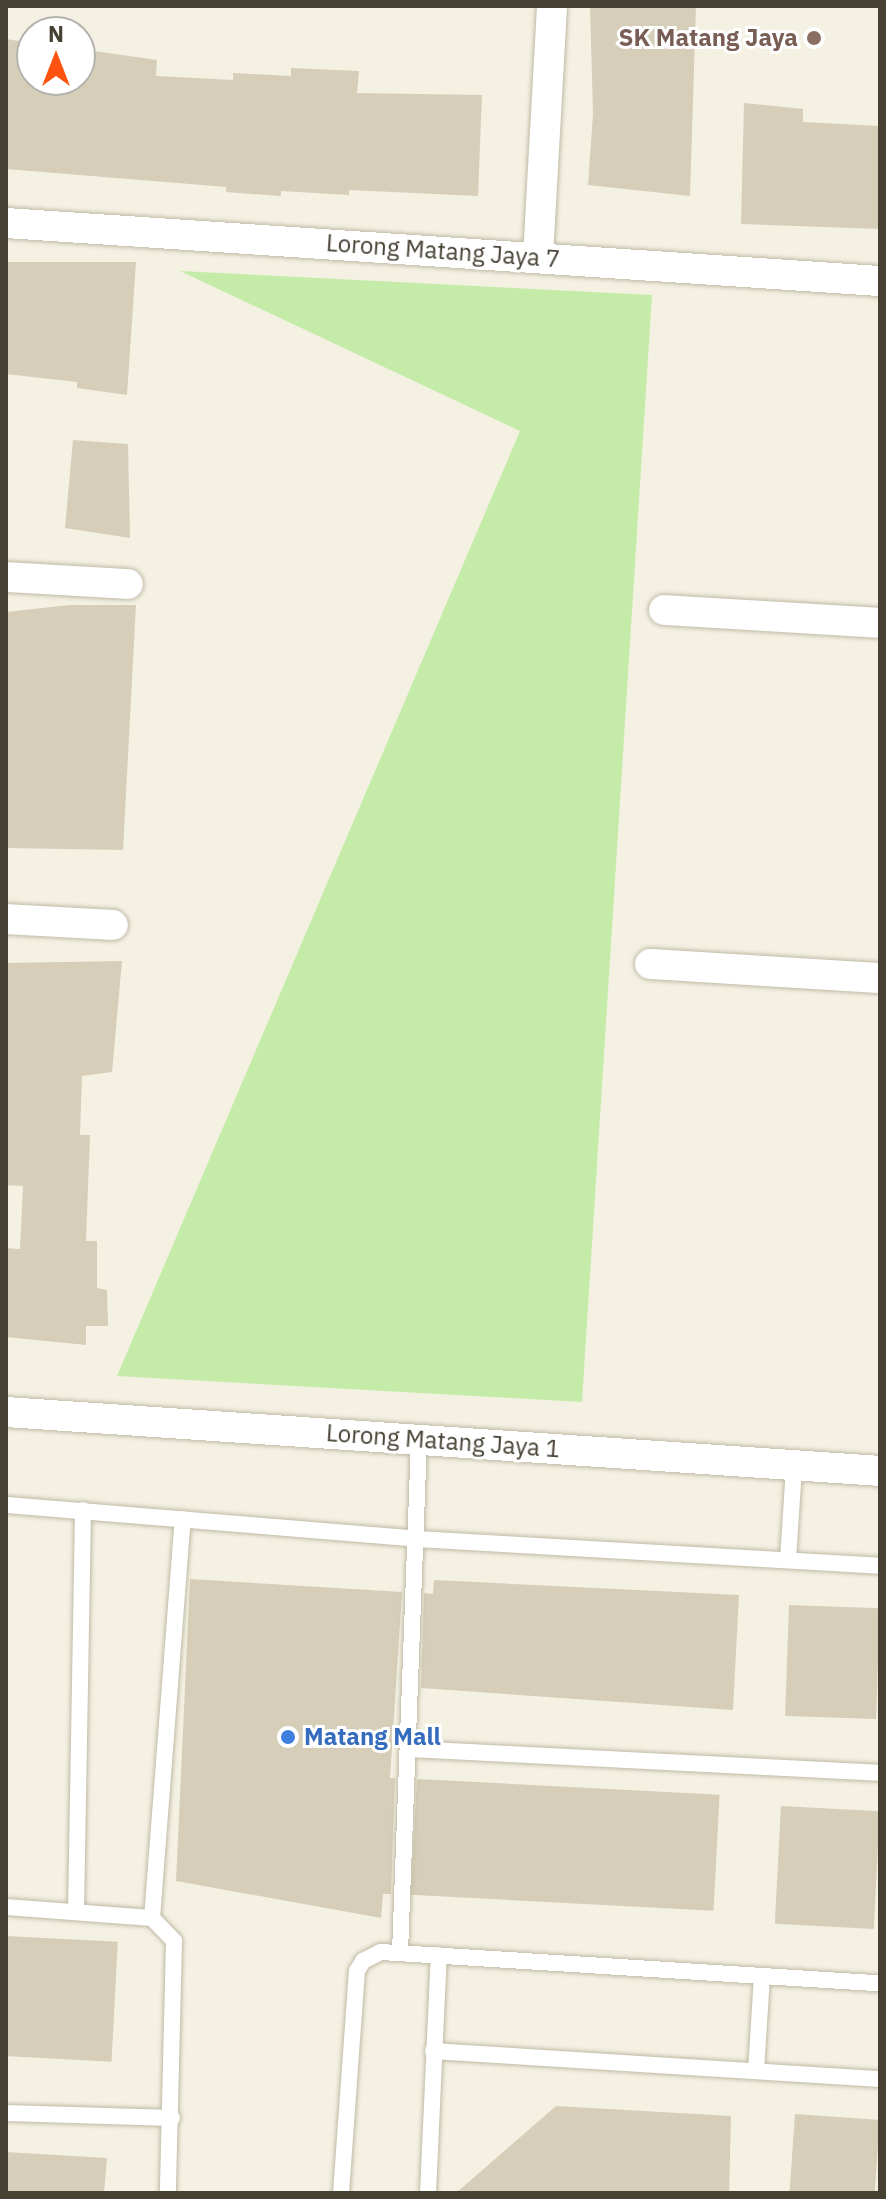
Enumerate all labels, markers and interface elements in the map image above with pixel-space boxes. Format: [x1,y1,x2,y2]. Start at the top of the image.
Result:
north arrow [16,16,96,96]
text: N [48,19,64,48]
place label: SK Matang Jaya [618,24,798,52]
marker: SK Matang Jaya [805,29,823,47]
street label: Lorong Matang Jaya 7 [325,228,561,274]
street label: Lorong Matang Jaya 1 [325,1418,561,1464]
place label: Matang Mall [304,1723,441,1751]
marker: Matang Mall [279,1728,297,1746]

